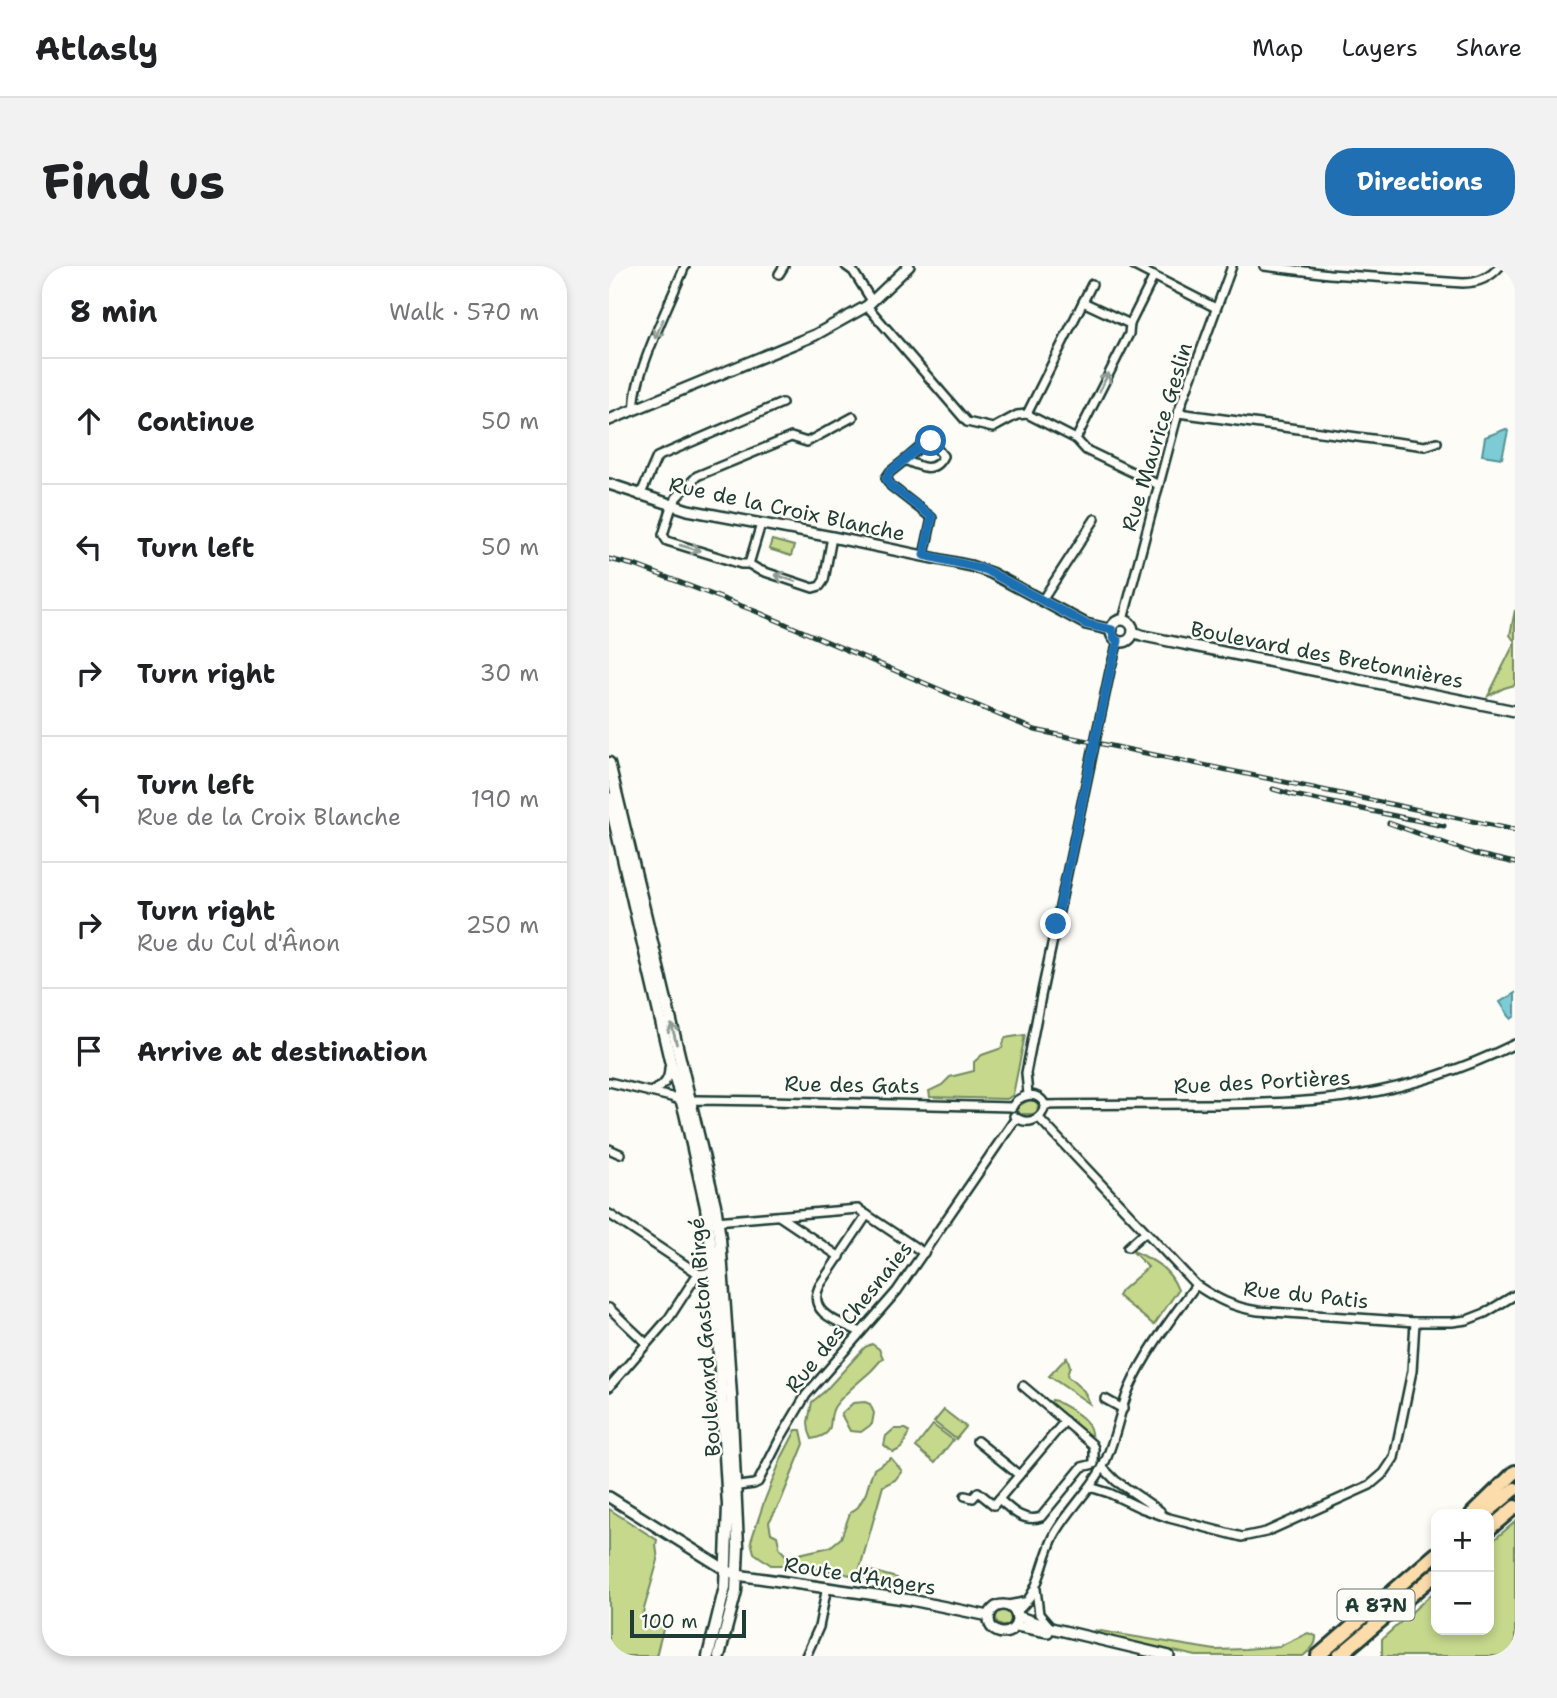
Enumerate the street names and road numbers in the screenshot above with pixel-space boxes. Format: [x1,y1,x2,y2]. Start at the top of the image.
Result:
street label: Rue Maurice Geslin [1115,339,1199,535]
street label: Rue de la Croix Blanche [666,470,908,548]
street label: Boulevard des Bretonnières [1188,615,1466,695]
street label: Rue des Portières [1173,1063,1351,1101]
street label: Rue des Gats [784,1070,920,1100]
street label: Boulevard Gaston Birgé [683,1216,727,1458]
street label: Rue des Chesnaies [779,1235,919,1399]
street label: Rue du Patis [1242,1274,1370,1316]
street label: Route d’Angers [782,1550,938,1602]
road number: A 87N [1337,1590,1415,1620]

